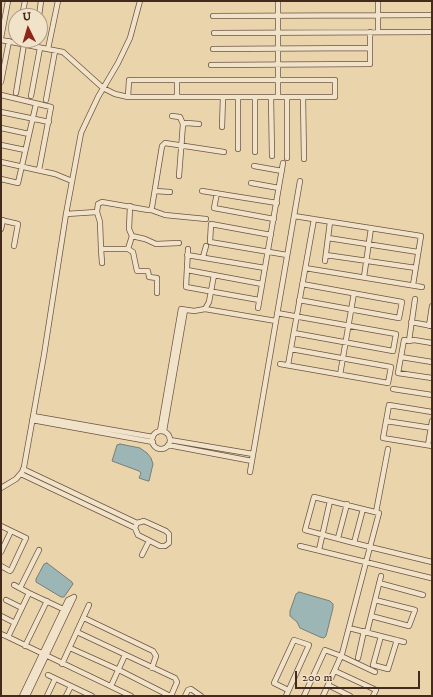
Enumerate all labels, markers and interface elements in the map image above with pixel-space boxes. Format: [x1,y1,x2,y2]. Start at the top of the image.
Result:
north arrow [8,8,48,48]
text: U [22,10,32,24]
scale bar [297,663,422,689]
text: 200 m [302,670,332,685]

